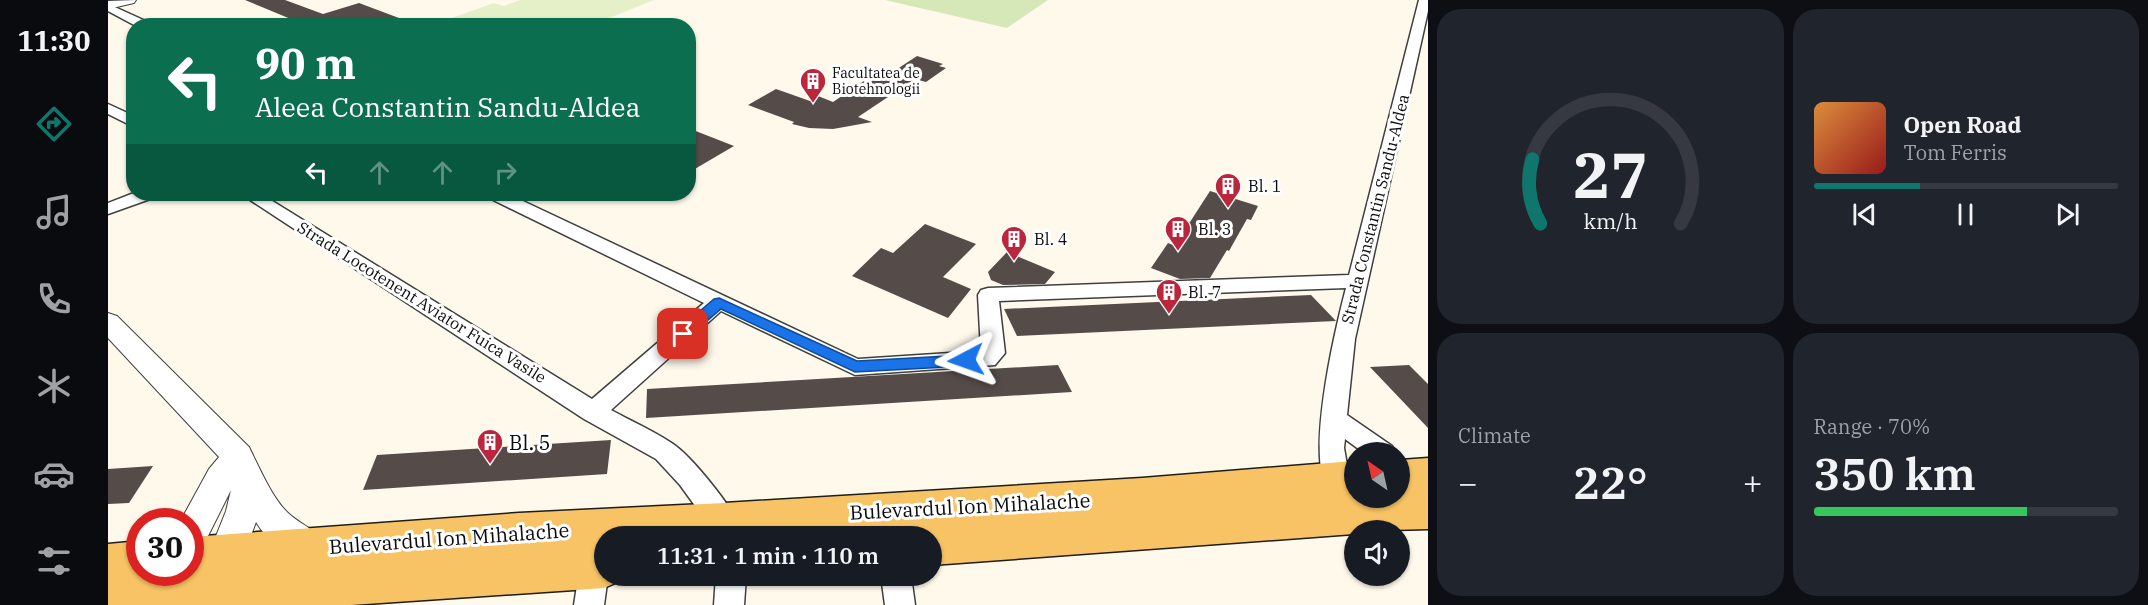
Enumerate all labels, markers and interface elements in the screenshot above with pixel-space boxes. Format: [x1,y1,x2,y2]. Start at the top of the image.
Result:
text: 11:30 [18,23,90,58]
text: 90 m [255,36,356,91]
icon: left [156,42,234,120]
place label: Facultatea de Biotehnologii [832,64,920,98]
building icon: Facultatea de Biotehnologii [798,66,828,104]
text: Aleea Constantin Sandu-Aldea [255,89,641,124]
street label: Strada Constantin Sandu-Aldea [1337,92,1413,326]
icon: directions [33,103,75,145]
text: Open Road [1904,110,2022,139]
text: 27 [1573,134,1648,215]
text: Tom Ferris [1904,139,2007,166]
icon: left [300,156,333,189]
icon: ahead [363,156,396,189]
icon: ahead [426,156,459,189]
icon: right [489,156,522,189]
building icon: Bl. 1 [1213,171,1243,209]
place label: Bl. 1 [1248,176,1281,196]
icon: music [33,191,75,233]
icon: previous [1848,198,1881,231]
icon: pause [1949,198,1982,231]
icon: next [2051,198,2084,231]
text: km/h [1583,207,1637,235]
building icon: Bl. 3 [1163,214,1193,252]
street label: Strada Locotenent Aviator Fuica Vasile [294,217,550,387]
place label: Bl. 3 [1198,219,1231,239]
building icon: Bl. 4 [999,224,1029,262]
place label: Bl. 4 [1034,229,1067,249]
building icon: Bl. 7 [1154,277,1184,315]
icon: phone [33,278,75,320]
place label: Bl. 7 [1188,282,1221,302]
pin [657,308,708,359]
icon: arrive [666,317,699,350]
position arrow [934,328,998,392]
icon: climate [33,365,75,407]
text: Range · 70% [1814,413,1930,440]
text: Climate [1458,422,1531,449]
building icon: Bl. 5 [475,427,505,465]
place label: Bl. 5 [509,429,551,456]
north arrow [1344,442,1410,508]
map controls [1344,442,1410,586]
text: 350 km [1814,444,1976,502]
icon: car [33,453,75,495]
text: 22° [1573,453,1648,511]
text: − [1458,461,1478,504]
text: + [1743,461,1763,504]
street label: Bulevardul Ion Mihalache [849,486,1091,526]
speed limit sign: 30 [126,508,204,586]
street label: Bulevardul Ion Mihalache [328,516,570,560]
button: sound [1344,520,1410,586]
icon: filters [33,540,75,582]
text: 11:31 · 1 min · 110 m [657,541,879,570]

